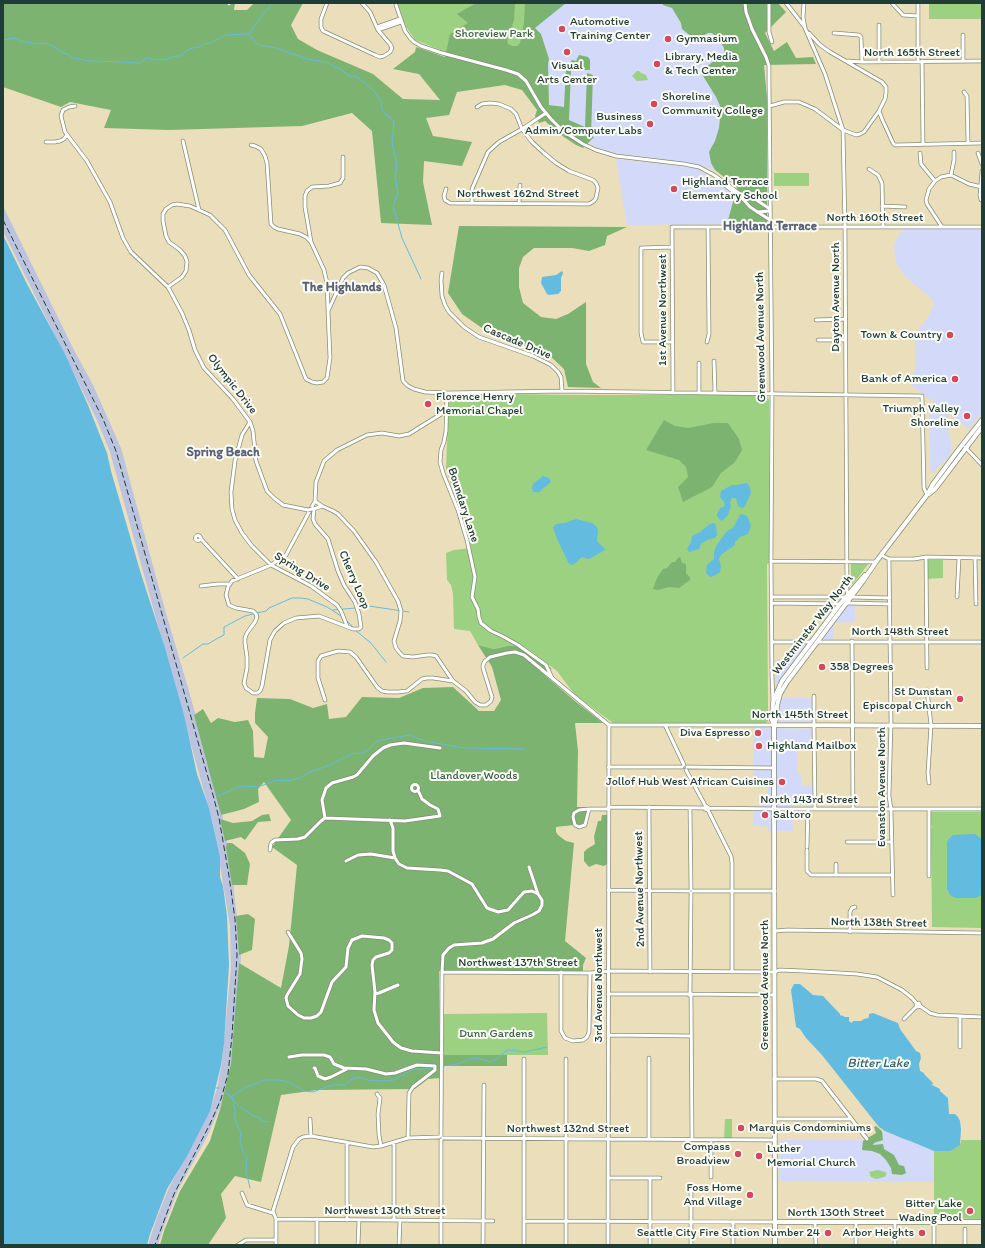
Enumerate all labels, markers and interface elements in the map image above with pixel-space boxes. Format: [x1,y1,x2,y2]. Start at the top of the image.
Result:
place label: Automotive Training Center [570,15,650,43]
marker: Automotive Training Center [557,24,567,34]
park label: Shoreview Park [455,27,533,41]
place label: Gymnasium [676,32,737,46]
marker: Gymnasium [663,34,673,44]
street label: North 165th Street [864,46,960,60]
marker: Visual Arts Center [562,47,572,57]
place label: Library, Media & Tech Center [665,50,738,78]
place label: Visual Arts Center [537,59,597,87]
marker: Library, Media & Tech Center [652,59,662,69]
place label: Shoreline Community College [662,90,763,118]
marker: Shoreline Community College [649,99,659,109]
place label: Business Admin/Computer Labs [525,110,642,138]
marker: Business Admin/Computer Labs [645,119,655,129]
place label: Highland Terrace Elementary School [682,175,778,203]
marker: Highland Terrace Elementary School [669,184,679,194]
street label: Northwest 162nd Street [457,187,579,201]
street label: North 160th Street [827,211,923,225]
district label: Highland Terrace [723,219,817,235]
street label: Dayton Avenue North [829,242,843,352]
street label: 1st Avenue Northwest [656,254,670,366]
street label: Greenwood Avenue North [753,272,769,402]
district label: The Highlands [302,280,382,296]
street label: Cascade Drive [481,321,553,363]
place label: Town & Country [861,328,942,342]
marker: Town & Country [945,330,955,340]
street label: Olympic Drive [204,351,260,417]
place label: Bank of America [861,372,947,386]
marker: Bank of America [950,374,960,384]
place label: Florence Henry Memorial Chapel [436,390,523,418]
marker: Florence Henry Memorial Chapel [423,399,433,409]
place label: Triumph Valley Shoreline [883,402,959,430]
marker: Triumph Valley Shoreline [962,411,972,421]
district label: Spring Beach [186,445,260,461]
street label: Boundary Lane [444,466,482,544]
street label: Spring Drive [271,549,333,595]
street label: Cherry Loop [335,549,373,611]
street label: Westminster Way North [770,572,856,678]
street label: North 148th Street [852,625,948,639]
place label: 358 Degrees [830,660,893,674]
marker: 358 Degrees [817,662,827,672]
place label: St Dunstan Episcopal Church [863,685,952,713]
marker: St Dunstan Episcopal Church [955,694,965,704]
street label: North 145th Street [752,708,848,722]
place label: Diva Espresso [680,726,750,740]
street label: Evanston Avenue North [875,727,889,847]
marker: Diva Espresso [753,728,763,738]
place label: Highland Mailbox [767,739,856,753]
marker: Highland Mailbox [754,741,764,751]
park label: Llandover Woods [430,769,518,783]
place label: Jollof Hub West African Cuisines [606,775,774,789]
marker: Jollof Hub West African Cuisines [777,777,787,787]
street label: North 143rd Street [760,793,858,807]
place label: Saltoro [773,808,811,822]
marker: Saltoro [760,810,770,820]
street label: 2nd Avenue Northwest [632,831,648,947]
street label: North 138th Street [831,915,927,931]
street label: Greenwood Avenue North [758,920,772,1050]
street label: 3rd Avenue Northwest [592,928,606,1042]
street label: Northwest 137th Street [458,956,578,970]
park label: Dunn Gardens [459,1027,533,1041]
water label: Bitter Lake [847,1056,909,1072]
place label: Marquis Condominiums [749,1121,871,1135]
street label: Northwest 132nd Street [507,1122,629,1136]
marker: Marquis Condominiums [736,1123,746,1133]
place label: Compass Broadview [677,1140,730,1168]
place label: Luther Memorial Church [767,1142,856,1170]
marker: Compass Broadview [733,1149,743,1159]
marker: Luther Memorial Church [754,1151,764,1161]
place label: Foss Home And Village [684,1181,742,1209]
marker: Foss Home And Village [745,1190,755,1200]
place label: Bitter Lake Wading Pool [899,1197,962,1225]
street label: Northwest 130th Street [325,1204,445,1218]
street label: North 130th Street [787,1206,885,1220]
marker: Bitter Lake Wading Pool [965,1206,975,1216]
place label: Seattle City Fire Station Number 24 [637,1226,820,1240]
place label: Arbor Heights [842,1226,914,1240]
marker: Seattle City Fire Station Number 24 [823,1228,833,1238]
marker: Arbor Heights [917,1228,927,1238]

